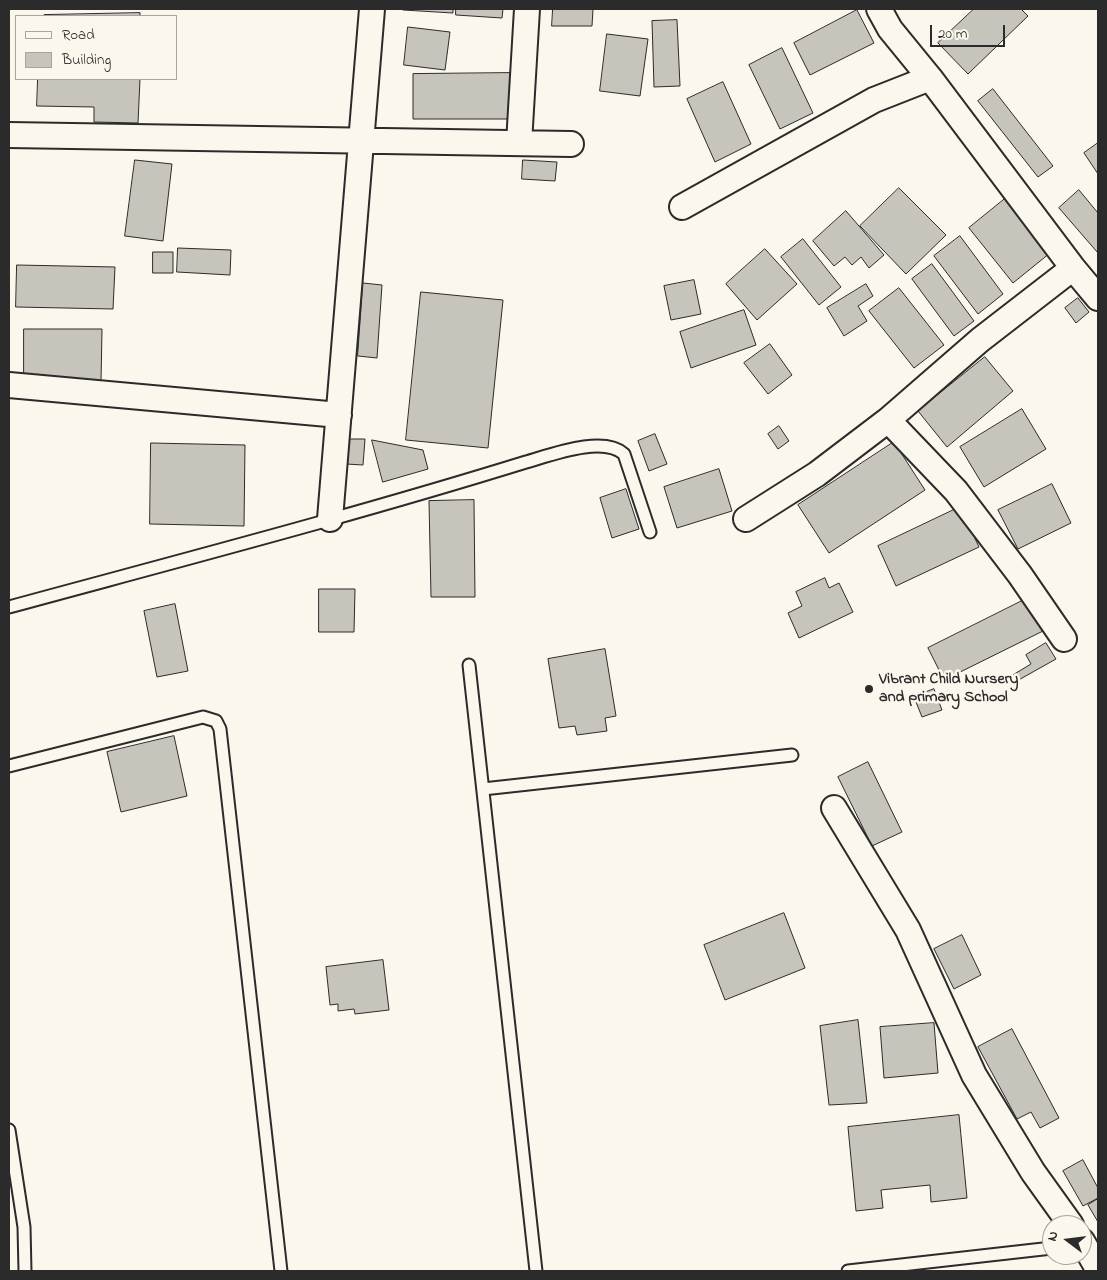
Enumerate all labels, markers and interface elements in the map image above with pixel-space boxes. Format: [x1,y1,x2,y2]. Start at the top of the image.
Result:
legend [15,15,178,80]
scale bar [932,15,1007,47]
text: 20 m [938,23,967,45]
text: Road [62,24,95,46]
text: Building [62,49,111,71]
place label: Vibrant Child Nursery and primary School [879,670,1018,708]
marker: Vibrant Child Nursery and primary School [863,683,875,695]
north arrow [1042,1215,1092,1265]
text: N [1042,1229,1064,1244]

